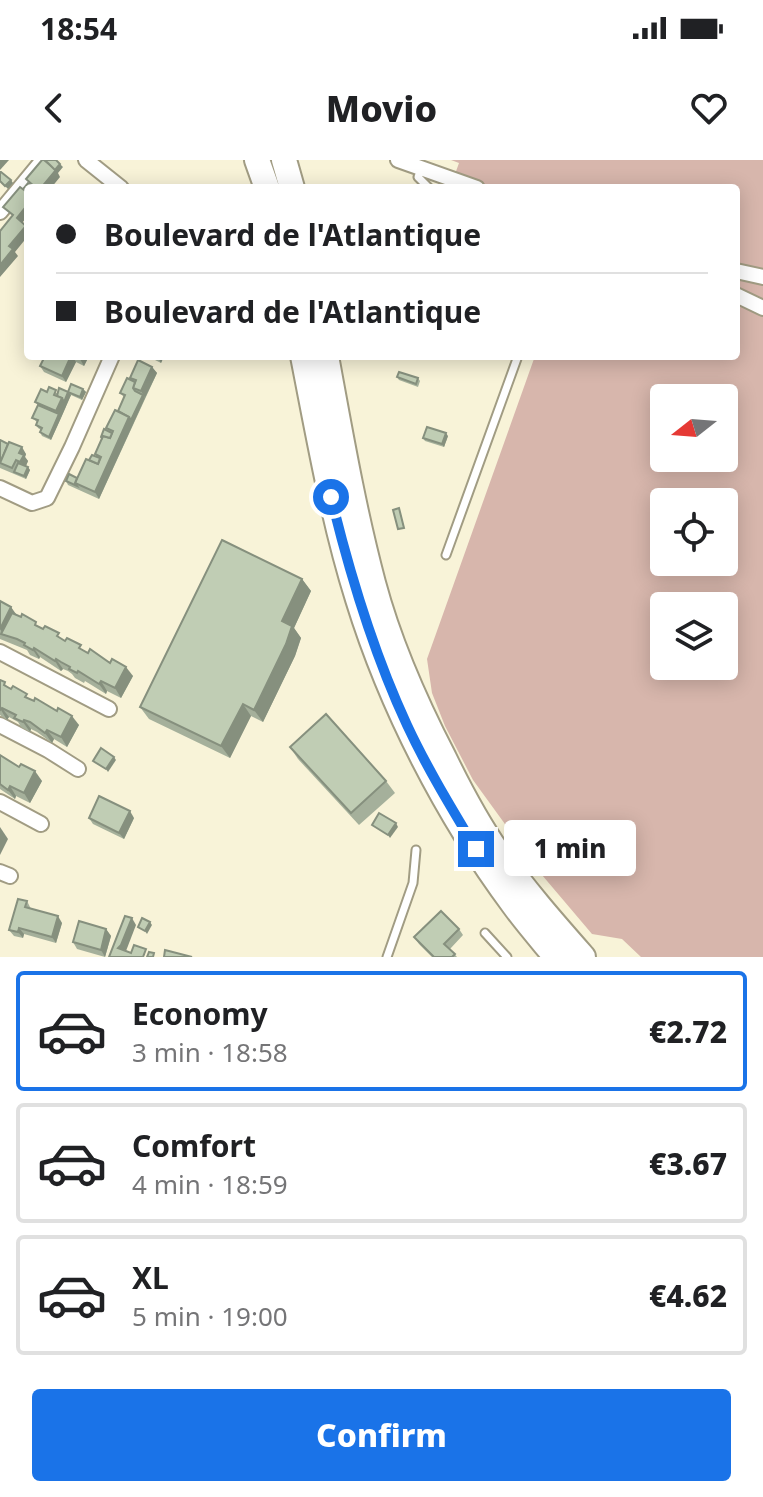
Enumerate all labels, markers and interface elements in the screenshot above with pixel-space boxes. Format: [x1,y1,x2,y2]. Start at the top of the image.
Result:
text: 18:54 [40,8,117,49]
text: Movio [326,84,437,133]
icon: back [32,86,76,130]
icon: heart [687,86,731,130]
text: Boulevard de l'Atlantique [104,214,481,255]
text: Boulevard de l'Atlantique [104,291,481,332]
north arrow [650,384,738,472]
map controls [650,384,738,680]
route start [313,479,349,515]
button: locate [650,488,738,576]
button: layers [650,592,738,680]
callout: 1 min [504,821,636,877]
text: 1 min [534,830,606,866]
route end [458,831,494,867]
text: Economy [132,993,268,1034]
icon: car [36,995,108,1067]
text: €2.72 [649,1011,727,1052]
text: 3 min · 18:58 [132,1034,288,1070]
text: Comfort [132,1125,256,1166]
icon: car [36,1127,108,1199]
text: €3.67 [649,1143,727,1184]
text: 4 min · 18:59 [132,1166,288,1202]
text: XL [132,1257,169,1298]
icon: car [36,1259,108,1331]
text: €4.62 [649,1275,727,1316]
text: 5 min · 19:00 [132,1298,288,1334]
button: Confirm [32,1389,731,1481]

